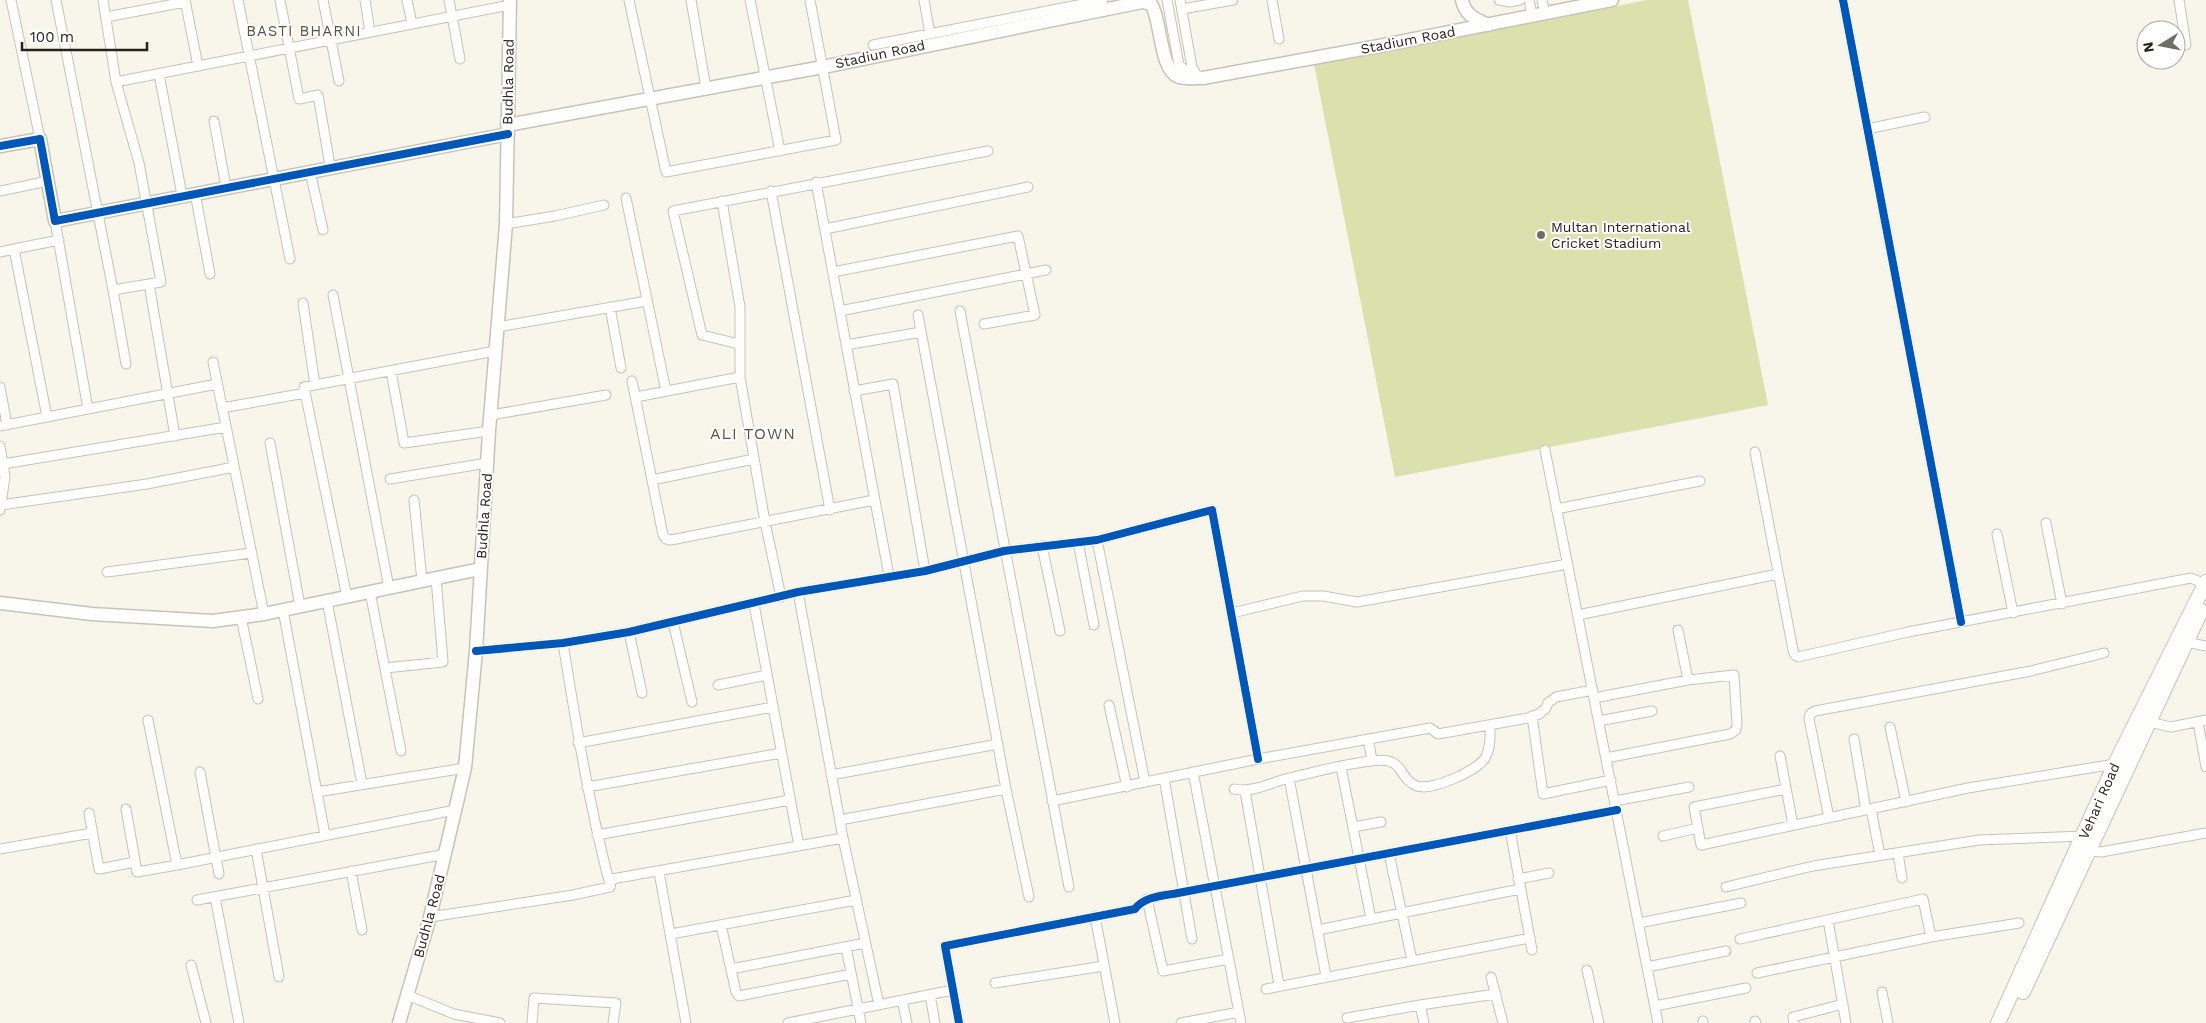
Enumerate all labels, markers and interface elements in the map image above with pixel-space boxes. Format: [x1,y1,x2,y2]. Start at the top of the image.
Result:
scale bar [22,20,148,52]
north arrow [2136,20,2186,70]
district label: BASTI BHARNI [246,22,362,40]
street label: Stadium Road [1359,23,1457,57]
text: 100 m [30,28,74,46]
street label: Stadiun Road [834,37,926,71]
street label: Budhla Road [499,39,517,125]
text: N [2139,41,2157,54]
place label: Multan International Cricket Stadium [1551,219,1691,251]
marker: Multan International Cricket Stadium [1535,229,1547,241]
district label: ALI TOWN [710,424,796,443]
street label: Budhla Road [473,473,495,559]
street label: Vehari Road [2075,761,2123,841]
street label: Budhla Road [410,872,448,960]

